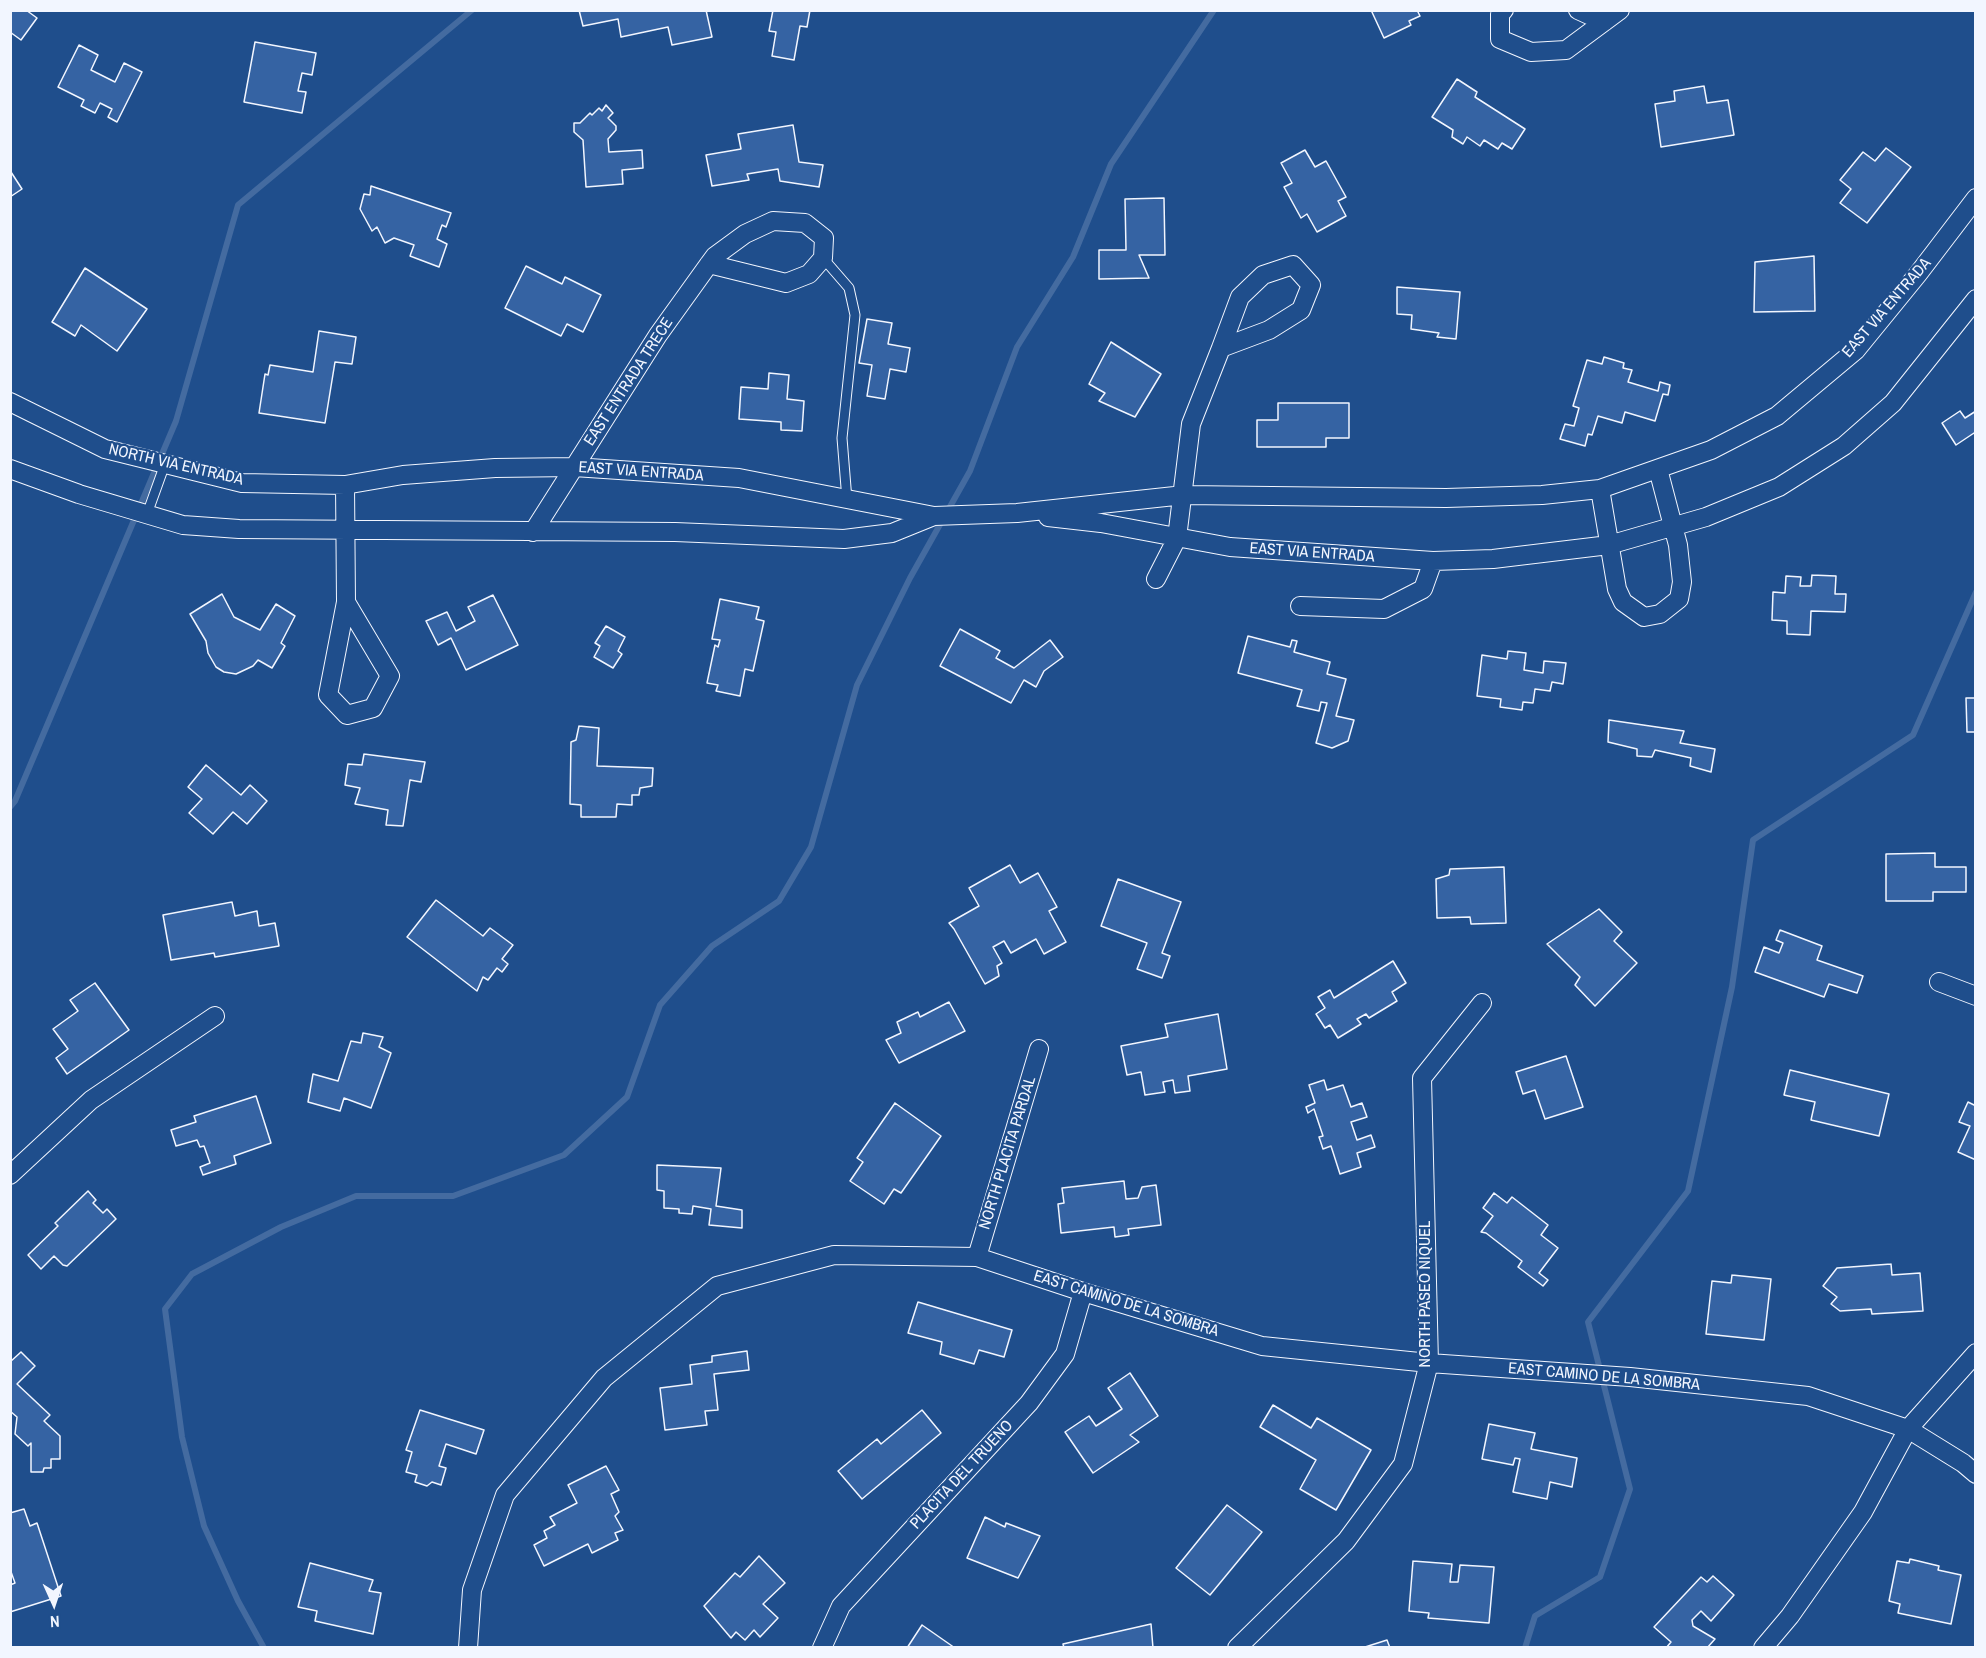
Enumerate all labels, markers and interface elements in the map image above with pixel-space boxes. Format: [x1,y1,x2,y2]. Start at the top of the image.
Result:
street label: EAST VIA ENTRADA [1839,254,1935,362]
street label: EAST ENTRADA TRECE [580,314,678,450]
street label: NORTH VIA ENTRADA [107,440,245,490]
street label: EAST VIA ENTRADA [578,458,704,486]
street label: EAST VIA ENTRADA [1249,539,1375,567]
street label: NORTH PLACITA PARDAL [976,1074,1040,1232]
street label: NORTH PASEO NIQUEL [1416,1221,1436,1367]
street label: EAST CAMINO DE LA SOMBRA [1031,1267,1221,1341]
street label: EAST CAMINO DE LA SOMBRA [1507,1359,1701,1395]
street label: PLACITA DEL TRUENO [907,1417,1017,1533]
north arrow [24,1574,84,1634]
text: N [50,1611,60,1633]

